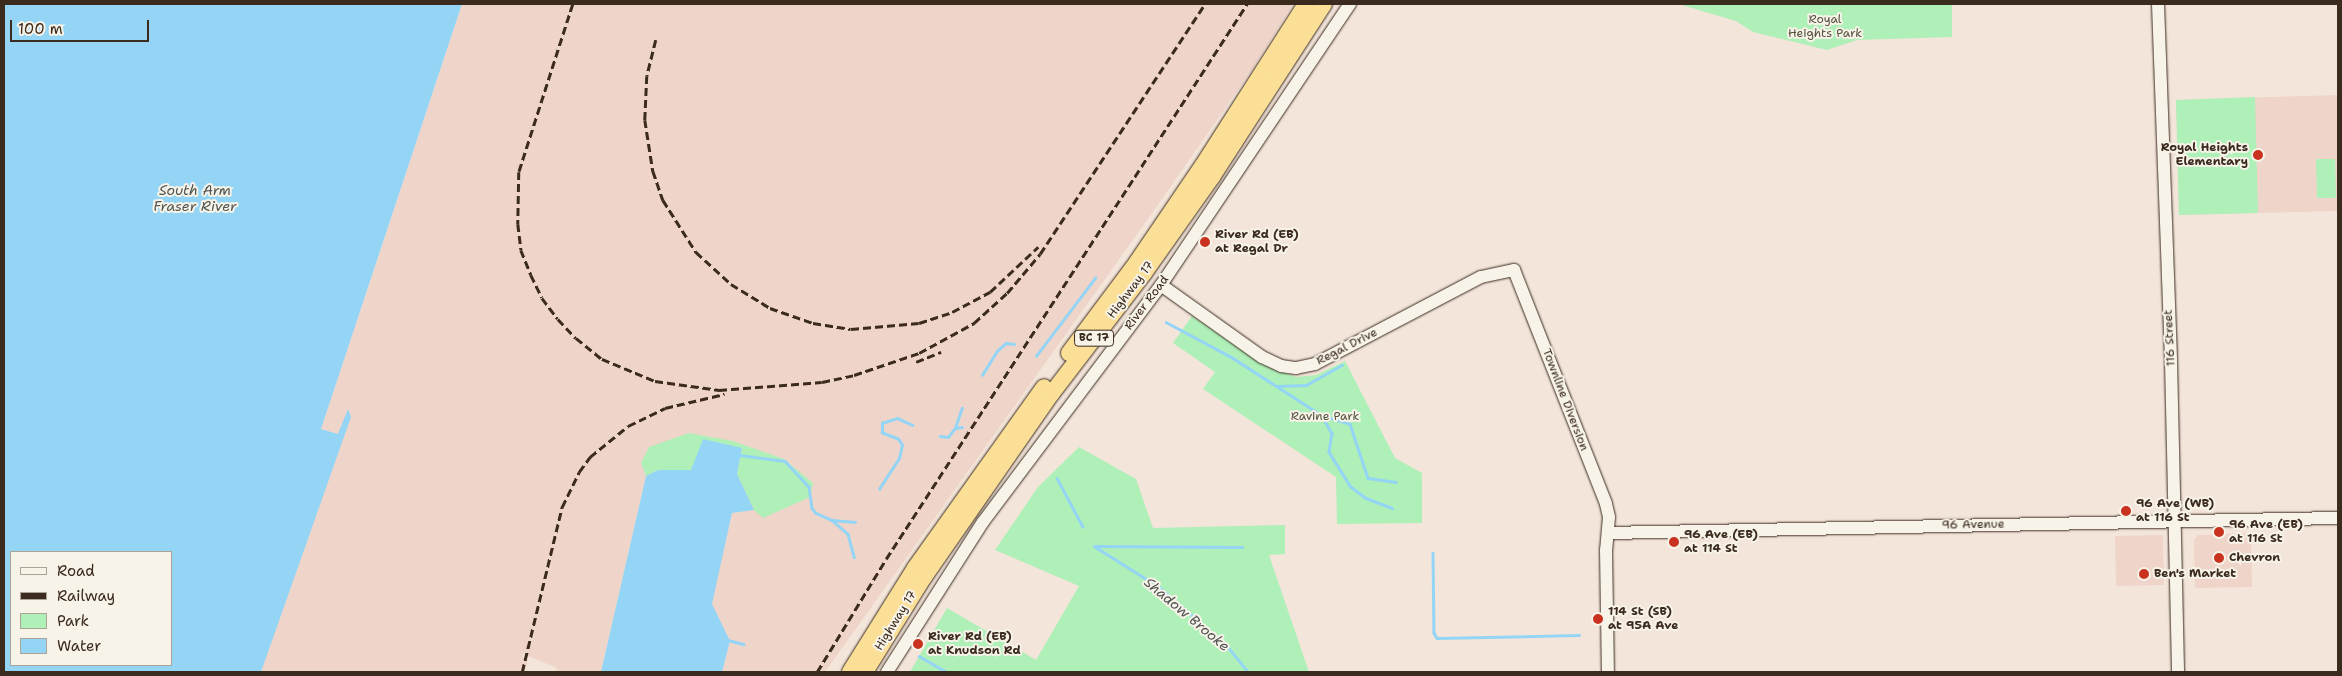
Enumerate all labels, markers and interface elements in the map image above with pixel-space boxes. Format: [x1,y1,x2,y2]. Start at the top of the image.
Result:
scale bar [12,10,151,42]
park label: Royal Heights Park [1788,13,1862,41]
text: 100 m [18,19,63,39]
place label: Royal Heights Elementary [2161,141,2248,169]
marker: Royal Heights Elementary [2252,149,2264,161]
water label: South Arm Fraser River [153,182,237,214]
place label: River Rd (EB) at Regal Dr [1215,228,1299,256]
marker: River Rd (EB) at Regal Dr [1199,236,1211,248]
street label: Highway 17 [1105,259,1157,321]
street label: River Road [1122,273,1172,333]
street label: 116 Street [2161,309,2179,367]
street label: Regal Drive [1314,325,1380,369]
road number: BC 17 [1074,329,1114,346]
street label: Townline Diversion [1539,347,1591,453]
park label: Ravine Park [1291,410,1359,424]
place label: 96 Ave (WB) at 116 St [2136,497,2214,525]
marker: 96 Ave (WB) at 116 St [2120,505,2132,517]
street label: 96 Avenue [1941,517,2005,533]
place label: 96 Ave (EB) at 116 St [2229,518,2303,546]
marker: 96 Ave (EB) at 116 St [2213,526,2225,538]
place label: 96 Ave (EB) at 114 St [1684,528,1758,556]
marker: 96 Ave (EB) at 114 St [1668,536,1680,548]
legend [10,551,172,666]
place label: Chevron [2229,551,2280,565]
marker: Chevron [2213,552,2225,564]
text: Road [57,561,95,581]
place label: Ben's Market [2154,567,2236,581]
marker: Ben's Market [2138,568,2150,580]
water label: Shadow Brooke [1141,573,1233,655]
text: Railway [57,586,115,606]
street label: Highway 17 [872,588,920,654]
place label: 114 St (SB) at 95A Ave [1608,605,1679,633]
text: Park [57,611,89,631]
marker: 114 St (SB) at 95A Ave [1592,613,1604,625]
place label: River Rd (EB) at Knudson Rd [928,630,1021,658]
text: Water [57,636,101,656]
marker: River Rd (EB) at Knudson Rd [912,638,924,650]

